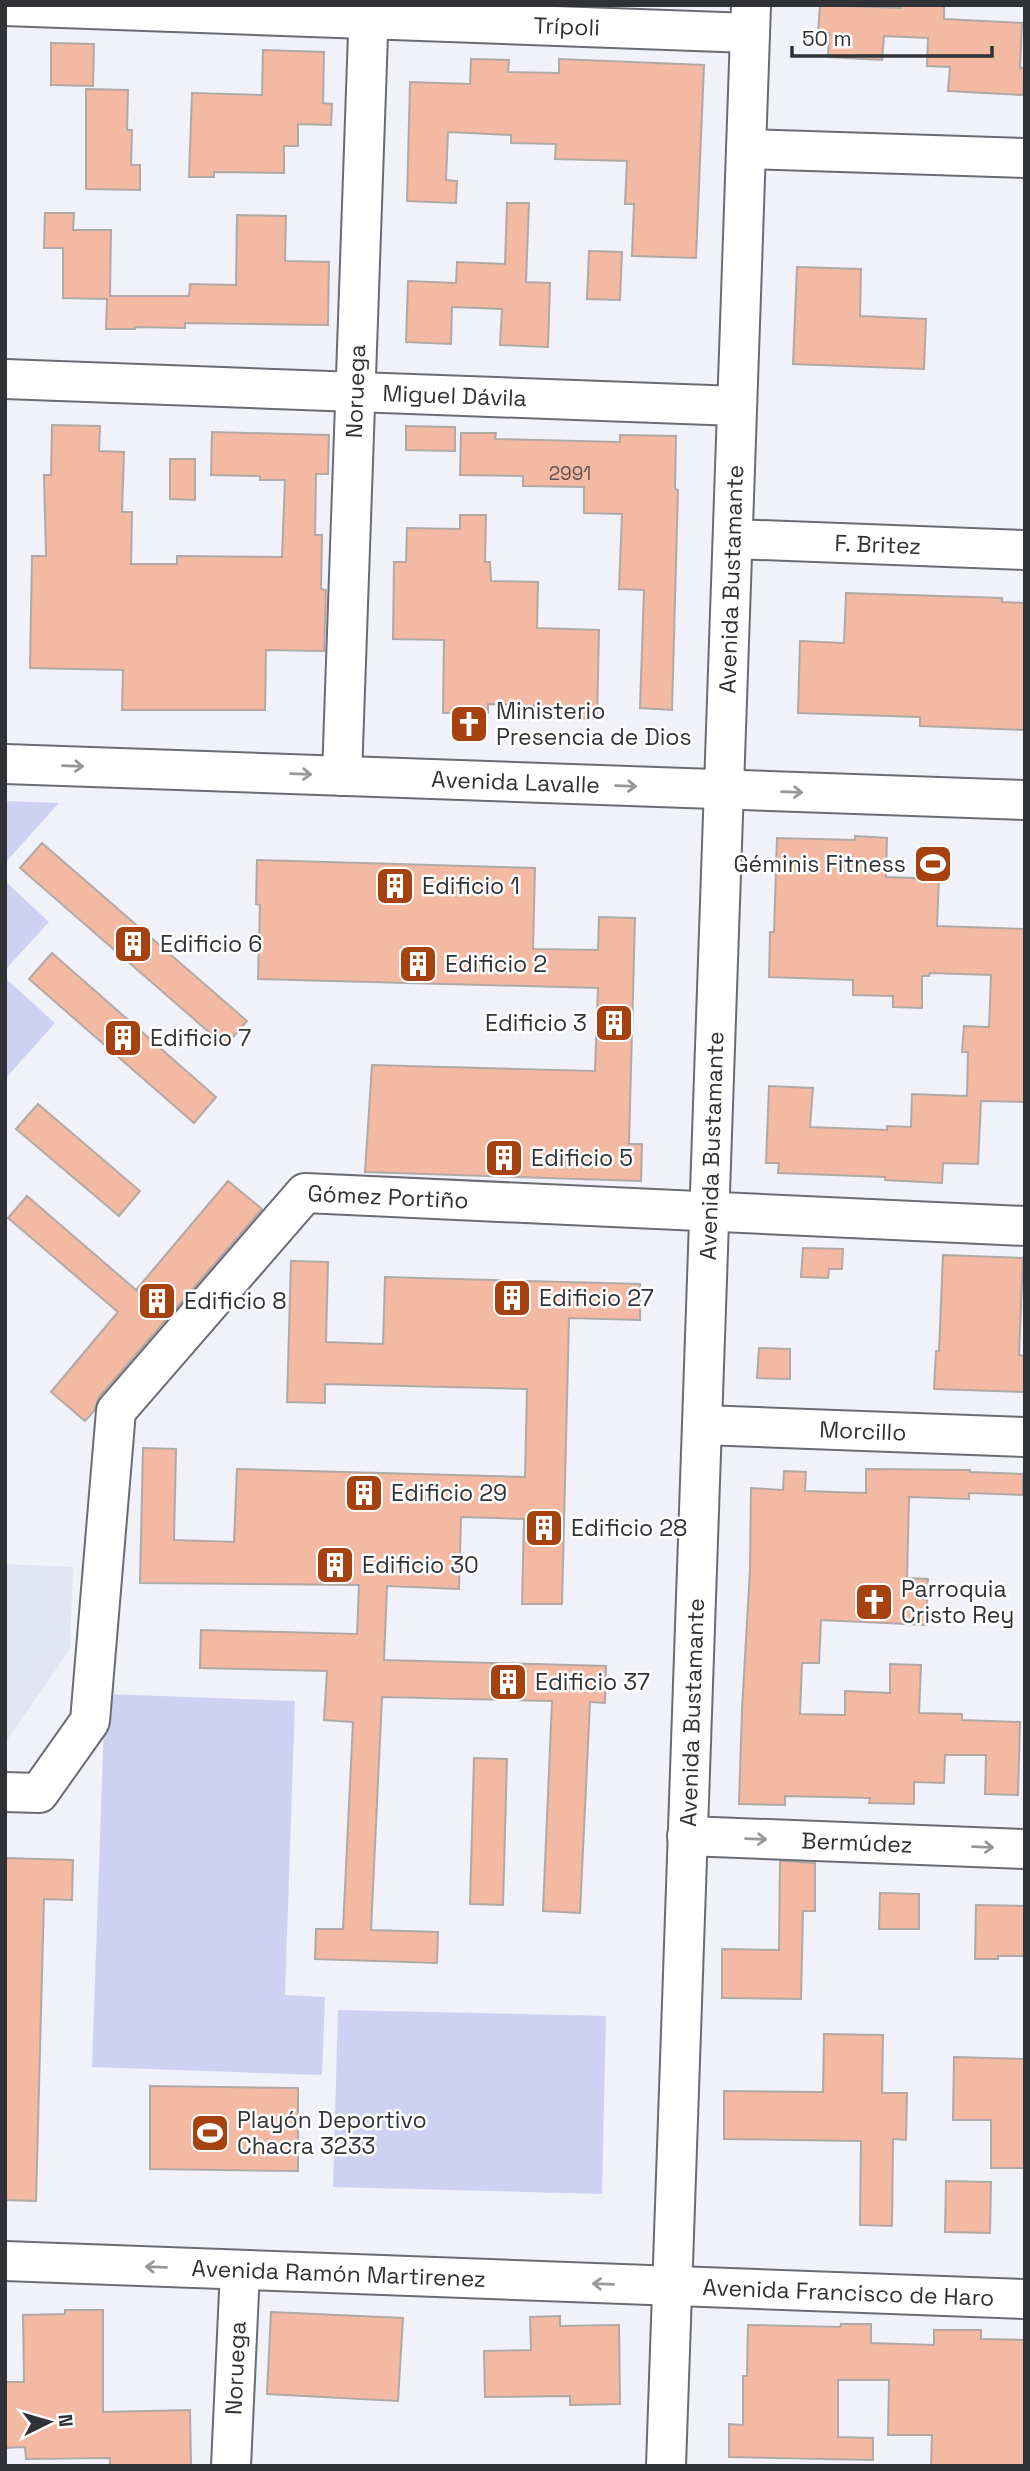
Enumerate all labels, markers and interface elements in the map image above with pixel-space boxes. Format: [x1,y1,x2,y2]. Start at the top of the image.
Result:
street label: Trípoli [533,10,600,43]
scale bar [792,14,992,58]
text: 50 m [802,25,852,52]
street label: Noruega [339,344,372,439]
street label: Miguel Dávila [382,378,527,413]
house number: 2991 [549,461,591,486]
street label: Avenida Bustamante [712,464,750,694]
street label: F. Britez [834,528,922,561]
place label: Ministerio Presencia de Dios [496,696,692,752]
church icon: Ministerio Presencia de Dios [448,703,490,745]
one-way arrow [62,760,85,773]
street label: Avenida Lavalle [431,764,601,800]
one-way arrow [289,768,312,781]
one-way arrow [614,780,637,793]
one-way arrow [780,785,803,799]
sports icon: Géminis Fitness [912,843,954,885]
place label: Géminis Fitness [733,849,906,879]
building icon: Edificio 1 [374,865,416,907]
place label: Edificio 1 [422,871,520,901]
building icon: Edificio 6 [112,923,154,965]
place label: Edificio 6 [160,929,262,959]
building icon: Edificio 2 [397,943,439,985]
place label: Edificio 2 [445,949,547,979]
building icon: Edificio 3 [593,1002,635,1044]
place label: Edificio 3 [485,1008,587,1038]
building icon: Edificio 7 [102,1017,144,1059]
place label: Edificio 7 [150,1023,251,1053]
street label: Avenida Bustamante [693,1031,731,1261]
building icon: Edificio 5 [483,1137,525,1179]
place label: Edificio 5 [531,1143,633,1173]
street label: Gómez Portiño [307,1178,469,1215]
building icon: Edificio 27 [491,1277,533,1319]
building icon: Edificio 8 [136,1280,178,1322]
place label: Edificio 27 [539,1283,654,1313]
place label: Edificio 8 [184,1286,287,1316]
street label: Morcillo [819,1414,907,1448]
building icon: Edificio 29 [343,1472,385,1514]
place label: Edificio 29 [391,1478,507,1508]
building icon: Edificio 28 [523,1507,565,1549]
place label: Edificio 28 [571,1513,687,1543]
building icon: Edificio 30 [314,1544,356,1586]
place label: Edificio 30 [362,1550,479,1580]
place label: Parroquia Cristo Rey [901,1574,1014,1630]
church icon: Parroquia Cristo Rey [853,1581,895,1623]
street label: Avenida Bustamante [673,1598,711,1827]
building icon: Edificio 37 [487,1661,529,1703]
place label: Edificio 37 [535,1667,650,1697]
street label: Bermúdez [801,1825,913,1860]
one-way arrow [744,1832,767,1845]
one-way arrow [971,1841,994,1854]
place label: Playón Deportivo Chacra 3233 [237,2105,427,2161]
sports icon: Playón Deportivo Chacra 3233 [189,2112,231,2154]
street label: Avenida Ramón Martirenez [191,2253,486,2294]
one-way arrow [144,2260,167,2273]
street label: Avenida Francisco de Haro [702,2272,995,2313]
one-way arrow [592,2277,615,2290]
street label: Noruega [218,2321,253,2416]
north arrow [14,2387,84,2457]
text: N [52,2413,78,2428]

